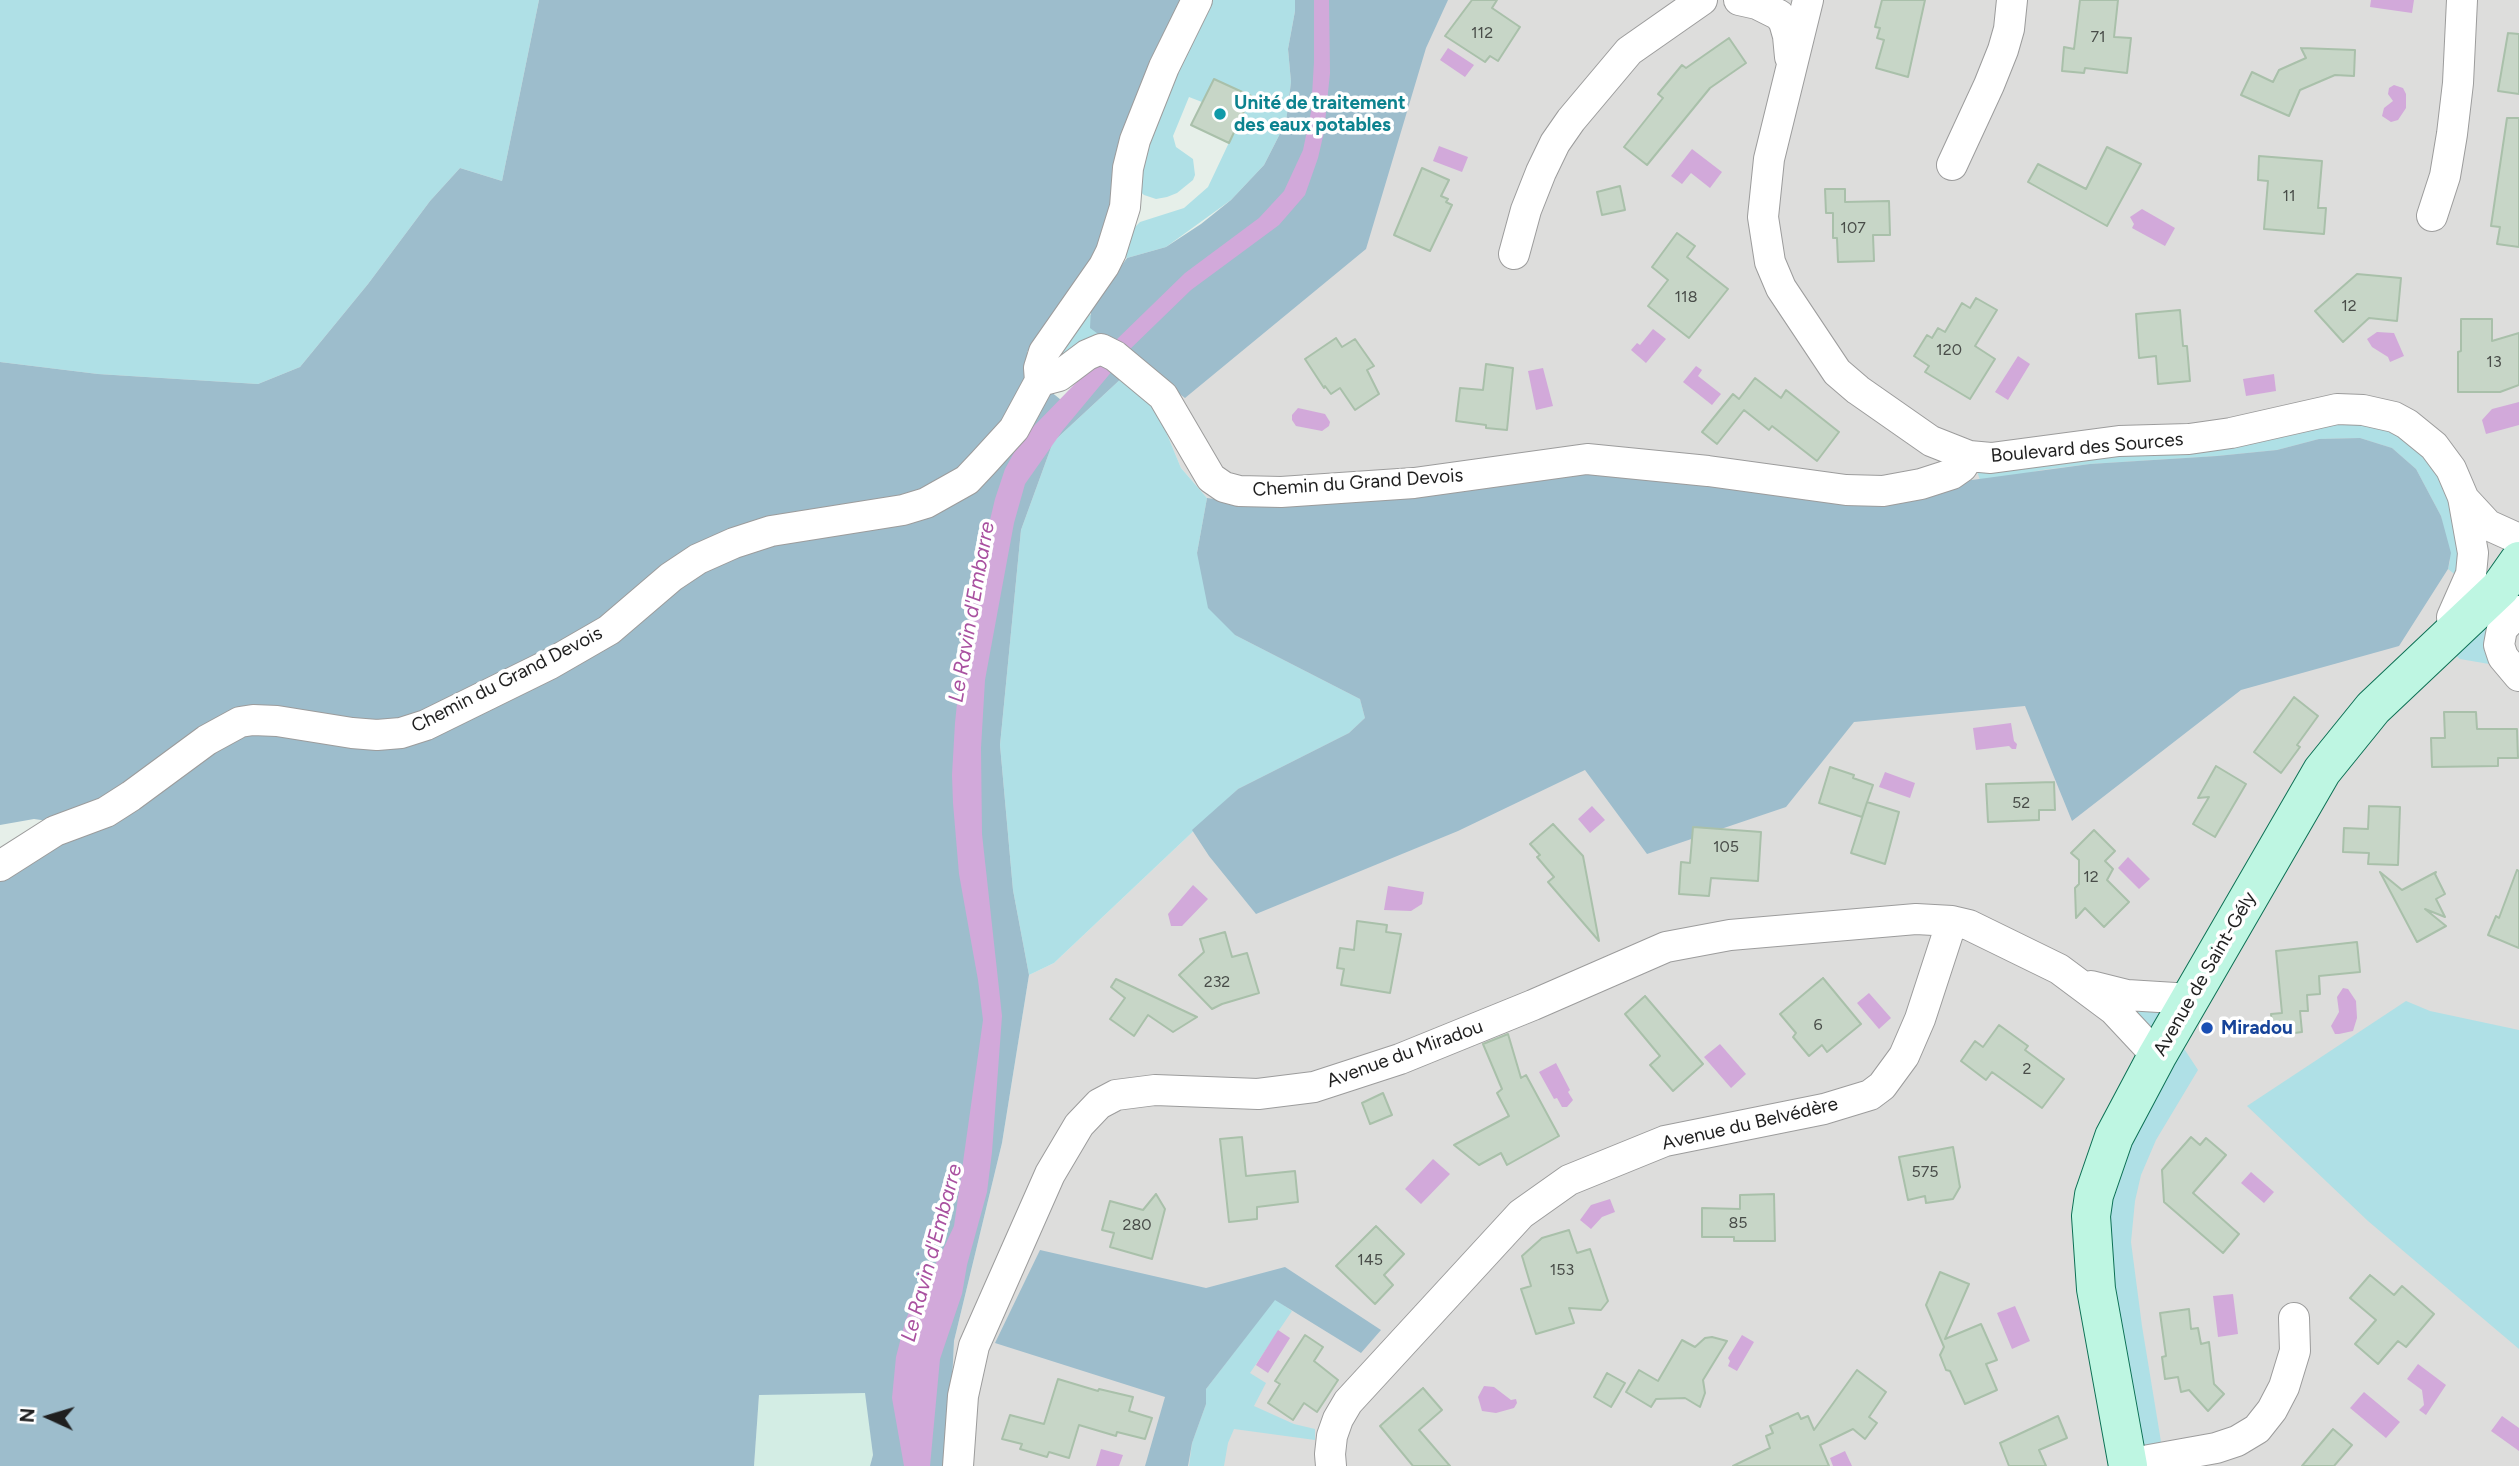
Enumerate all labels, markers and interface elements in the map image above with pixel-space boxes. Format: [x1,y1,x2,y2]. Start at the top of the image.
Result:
house number: 112 [1471,23,1493,43]
house number: 71 [2090,27,2106,47]
place label: Unité de traitement des eaux potables [1234,92,1406,136]
marker: Unité de traitement des eaux potables [1212,106,1228,122]
house number: 11 [2282,186,2296,206]
house number: 107 [1840,218,1866,238]
house number: 118 [1674,287,1698,307]
house number: 12 [2341,296,2357,316]
house number: 120 [1936,340,1962,360]
house number: 13 [2486,352,2502,372]
street label: Boulevard des Sources [1990,428,2184,468]
street label: Chemin du Grand Devois [1252,464,1464,502]
water label: Le Ravin d'Embarre [944,520,1000,704]
street label: Chemin du Grand Devois [408,622,606,738]
house number: 52 [2012,793,2030,813]
house number: 105 [1713,837,1739,857]
house number: 12 [2083,867,2099,887]
street label: Avenue de Saint-Gély [2149,888,2261,1060]
house number: 232 [1204,972,1230,992]
street label: Avenue du Miradou [1324,1015,1486,1093]
house number: 6 [1813,1015,1823,1035]
place label: Miradou [2221,1017,2293,1039]
marker: Miradou [2199,1020,2215,1036]
house number: 2 [2023,1059,2031,1079]
street label: Avenue du Belvédère [1660,1093,1840,1155]
water label: Le Ravin d'Embarre [896,1161,968,1345]
house number: 575 [1912,1162,1938,1182]
house number: 85 [1728,1213,1748,1233]
house number: 280 [1122,1215,1152,1235]
house number: 145 [1357,1250,1383,1270]
house number: 153 [1550,1260,1574,1280]
north arrow [14,1382,84,1452]
text: N [16,1407,40,1424]

